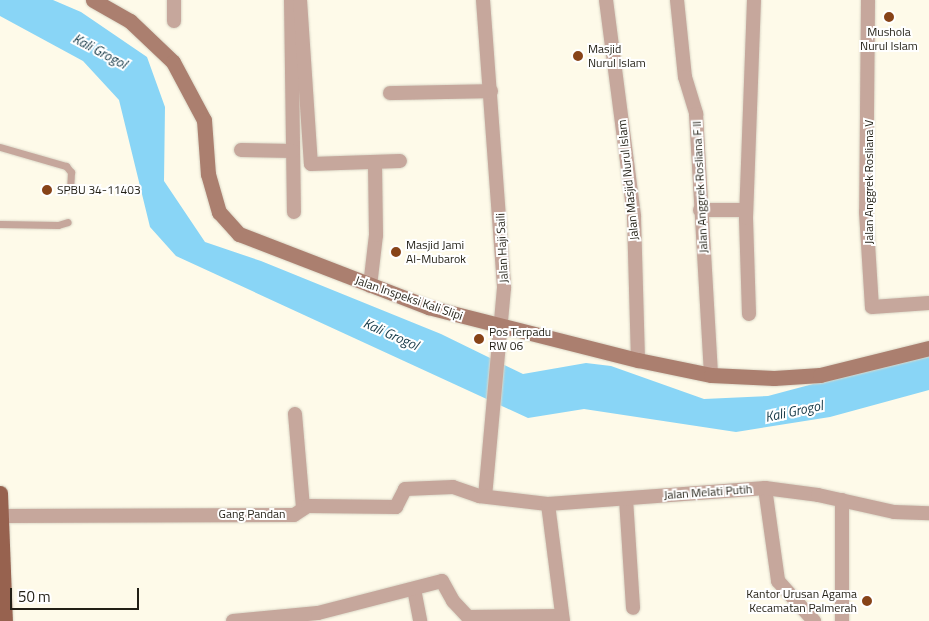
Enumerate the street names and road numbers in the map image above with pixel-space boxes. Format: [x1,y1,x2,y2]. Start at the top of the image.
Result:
street label: Jalan Masjid Nurul Islam [615,119,641,241]
street label: Jalan Anggrek Rosliana V [862,120,876,244]
street label: Jalan Anggrek Rosliana F II [689,121,711,253]
street label: Jalan Haji Saili [493,213,511,283]
street label: Jalan Inspeksi Kali Slipi [353,273,465,323]
street label: Jalan Melati Putih [663,482,753,502]
street label: Gang Pandan [219,507,285,521]

